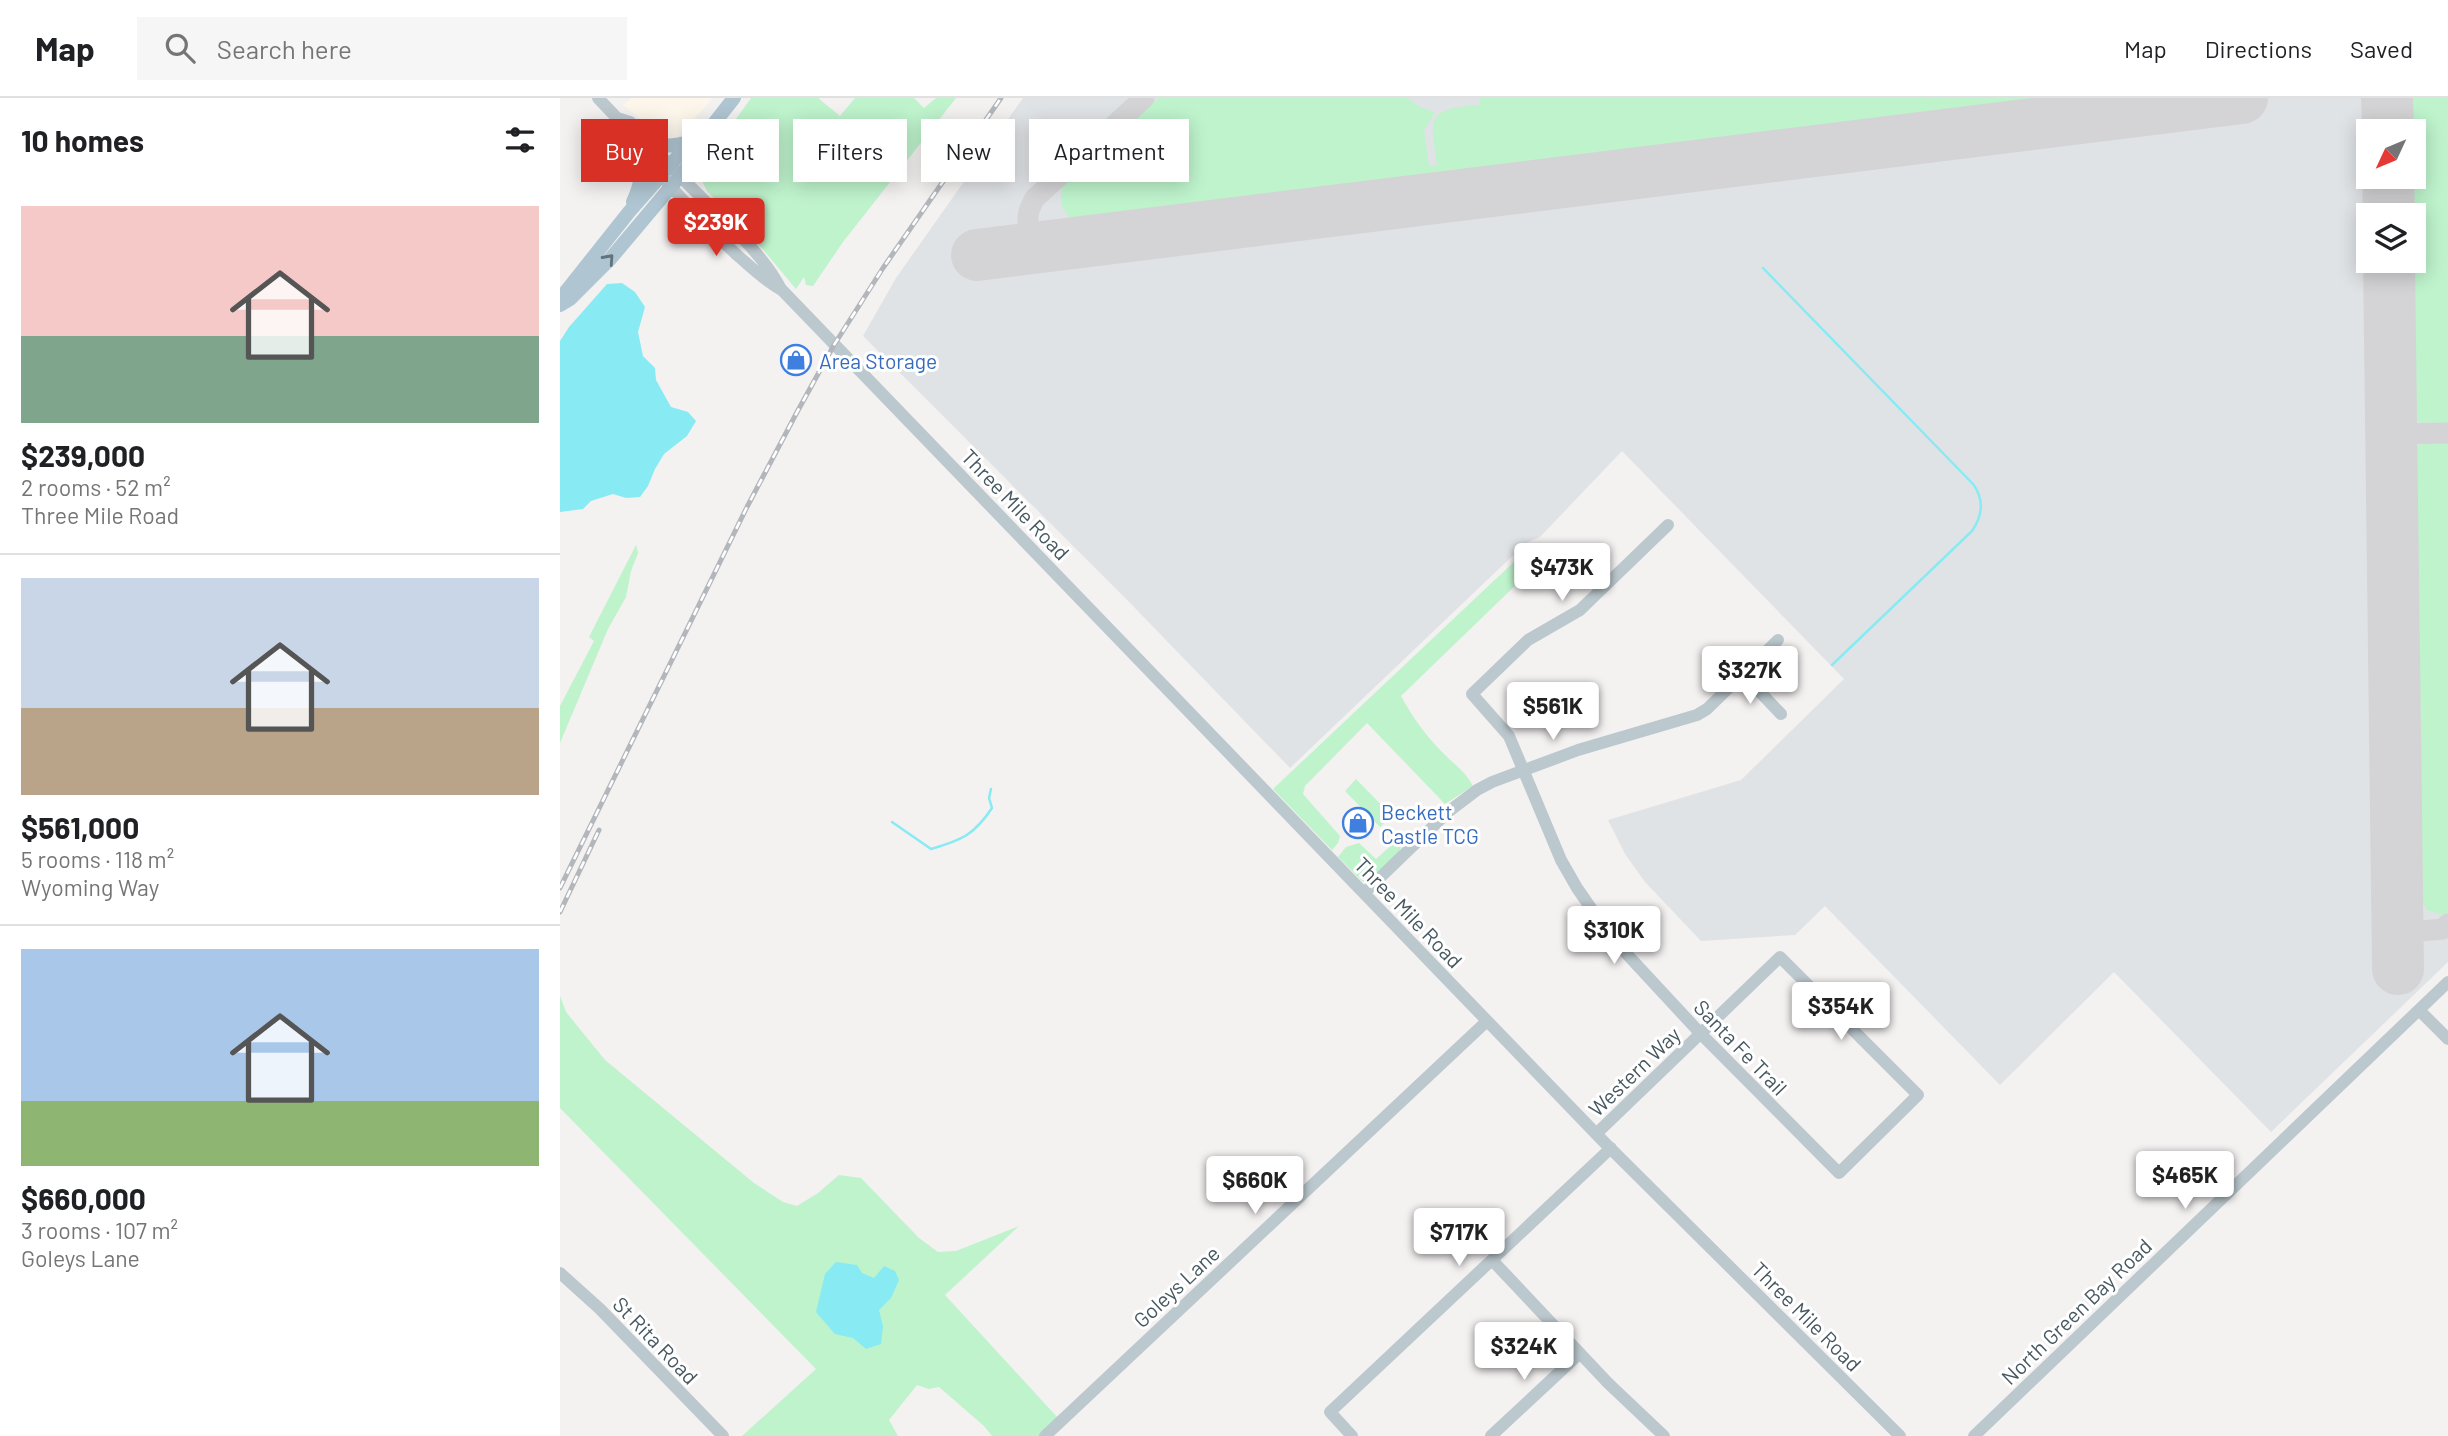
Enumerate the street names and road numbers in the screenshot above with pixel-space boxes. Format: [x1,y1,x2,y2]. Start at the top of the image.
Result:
street label: Three Mile Road [957,443,1075,565]
street label: Three Mile Road [1350,851,1468,973]
street label: Santa Fe Trail [1689,994,1793,1100]
street label: Western Way [1583,1021,1685,1121]
street label: North Green Bay Road [1996,1233,2156,1389]
street label: Goleys Lane [1128,1240,1224,1332]
street label: Three Mile Road [1747,1256,1867,1376]
street label: St Rita Road [608,1291,704,1389]

